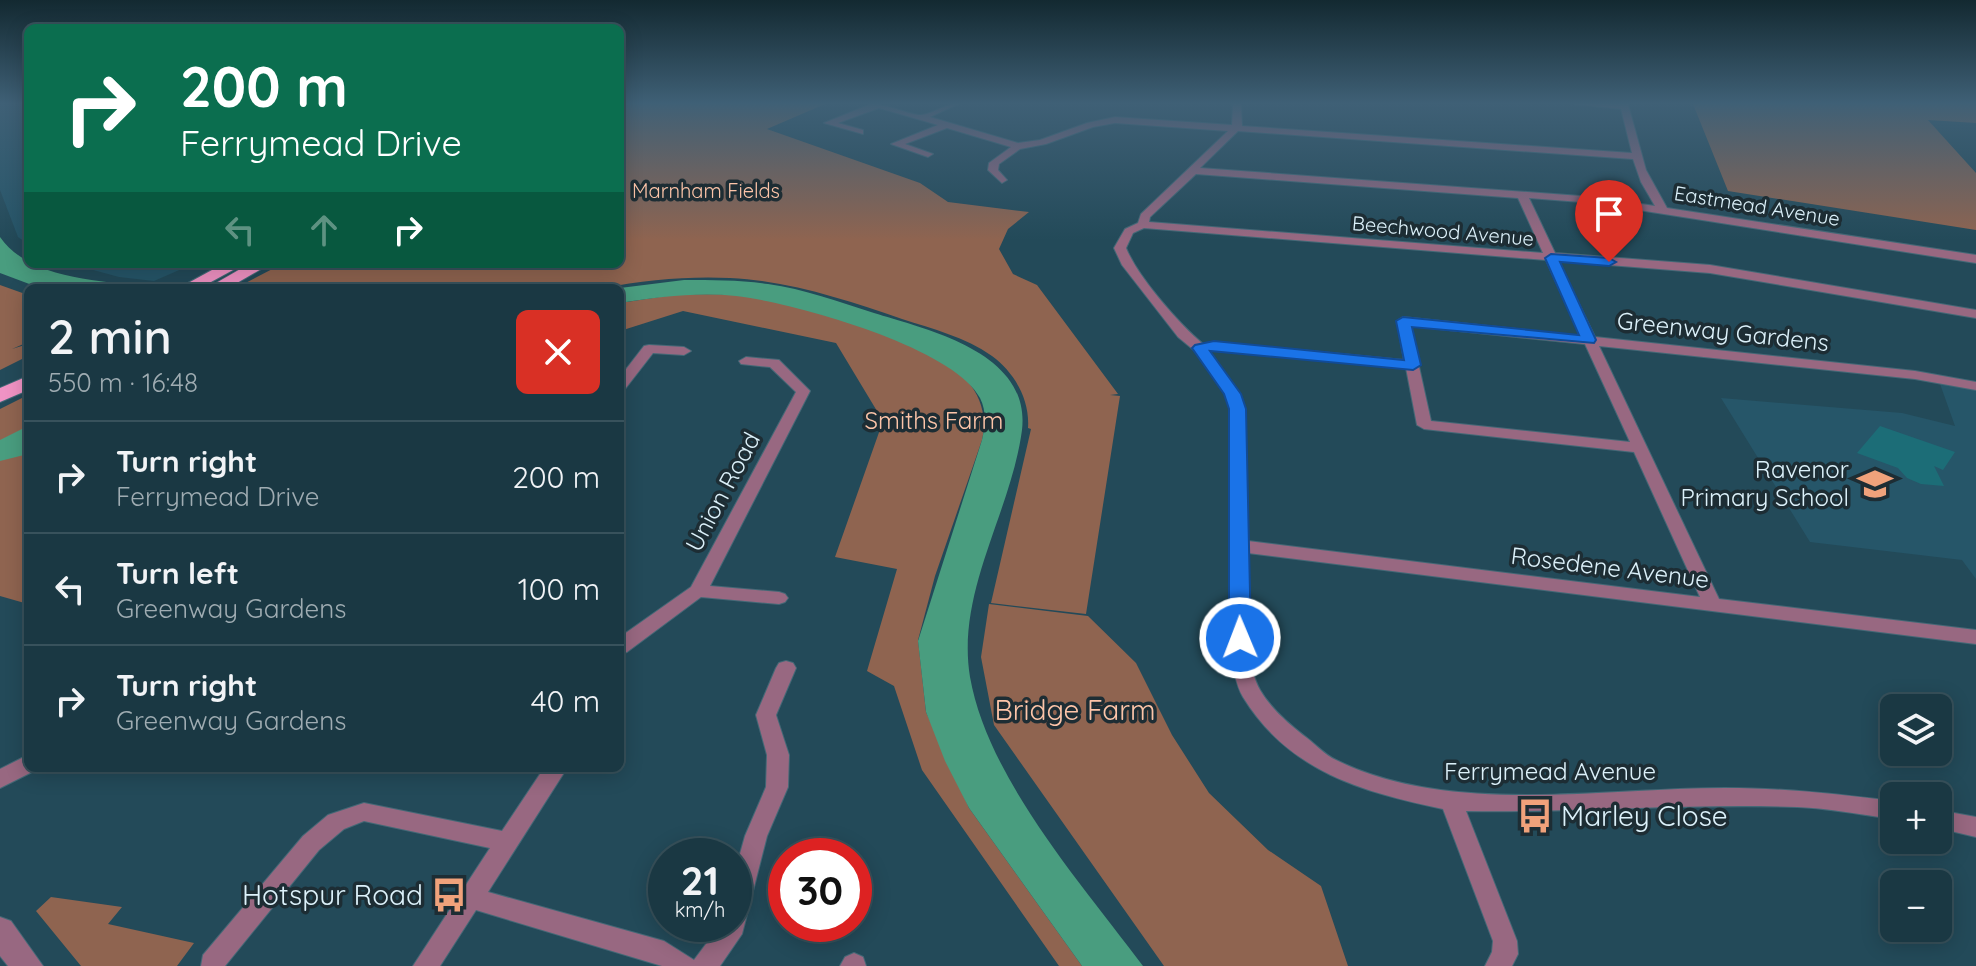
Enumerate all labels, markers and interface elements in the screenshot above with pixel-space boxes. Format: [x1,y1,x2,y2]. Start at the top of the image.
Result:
text: 200 m [180,51,348,121]
icon: right [48,56,152,160]
text: Ferrymead Drive [180,120,462,165]
park label: Marnham Fields [632,178,780,203]
pin [1575,180,1643,262]
street label: Eastmead Avenue [1672,180,1842,231]
icon: arrive [1587,192,1631,236]
icon: left [218,208,262,252]
icon: ahead [302,208,346,252]
icon: right [386,208,430,252]
street label: Beechwood Avenue [1351,210,1535,251]
street label: Greenway Gardens [1616,305,1830,357]
text: 2 min [48,306,172,366]
button: close [516,310,600,394]
text: 550 m · 16:48 [48,366,198,399]
park label: Smiths Farm [865,405,1003,435]
street label: Union Road [678,427,766,556]
text: Turn right [116,442,257,480]
place label: Ravenor Primary School [1680,454,1849,512]
icon: right [48,455,92,499]
text: 200 m [512,458,600,496]
school or university icon: Ravenor Primary School [1856,465,1894,503]
text: Ferrymead Drive [116,480,320,513]
street label: Rosedene Avenue [1509,540,1711,594]
text: Turn left [116,554,239,592]
icon: left [48,567,92,611]
text: 100 m [518,570,600,608]
text: Greenway Gardens [116,592,347,625]
position arrow [1198,596,1282,680]
text: Turn right [116,666,257,704]
icon: right [48,679,92,723]
text: 40 m [531,682,600,720]
park label: Bridge Farm [995,692,1155,727]
map controls [1880,694,1952,942]
button: layers [1880,694,1952,766]
text: Greenway Gardens [116,704,347,737]
street label: Ferrymead Avenue [1444,756,1656,786]
button: + [1880,782,1952,854]
bus stop icon: Marley Close [1516,797,1554,835]
place label: Marley Close [1561,798,1728,833]
speed limit sign: 30 [768,838,872,942]
text: 21 [681,855,719,905]
button: − [1880,870,1952,942]
bus stop icon: Hotspur Road [430,876,468,914]
place label: Hotspur Road [242,877,423,912]
text: km/h [675,897,725,922]

